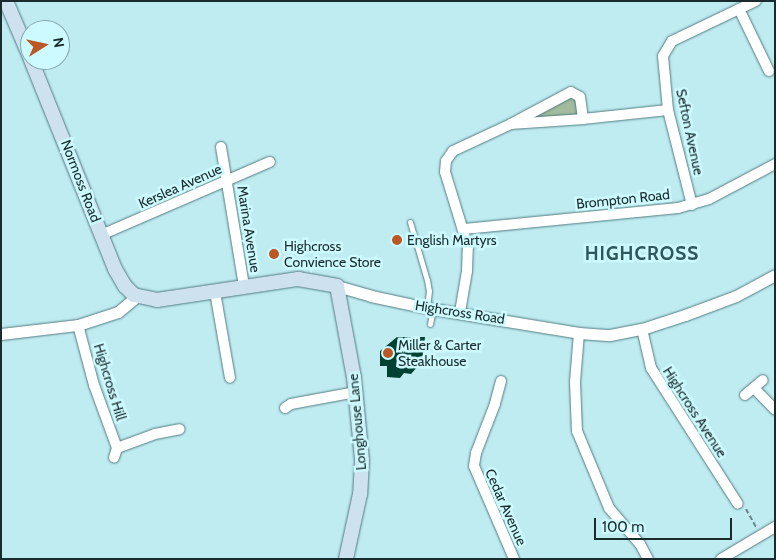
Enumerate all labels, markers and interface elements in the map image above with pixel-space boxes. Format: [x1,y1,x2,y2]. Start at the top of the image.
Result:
north arrow [20,20,70,70]
text: N [49,36,69,49]
street label: Sefton Avenue [673,87,707,177]
street label: Normoss Road [58,137,104,225]
street label: Kerslea Avenue [136,160,224,212]
street label: Marina Avenue [234,184,264,274]
street label: Brompton Road [575,186,671,212]
place label: English Martyrs [407,232,497,248]
marker: English Martyrs [391,234,403,246]
place label: Highcross Convience Store [284,238,381,270]
district label: HIGHCROSS [584,243,700,265]
marker: Highcross Convience Store [268,248,280,260]
street label: Highcross Road [414,297,506,327]
place label: Miller & Carter Steakhouse [398,337,481,370]
street label: Highcross Hill [90,341,130,423]
marker: Miller & Carter Steakhouse [382,347,394,359]
street label: Highcross Avenue [659,364,731,460]
street label: Longhouse Lane [344,373,370,471]
street label: Cedar Avenue [482,466,530,548]
scale bar [596,508,734,540]
text: 100 m [602,518,644,536]

